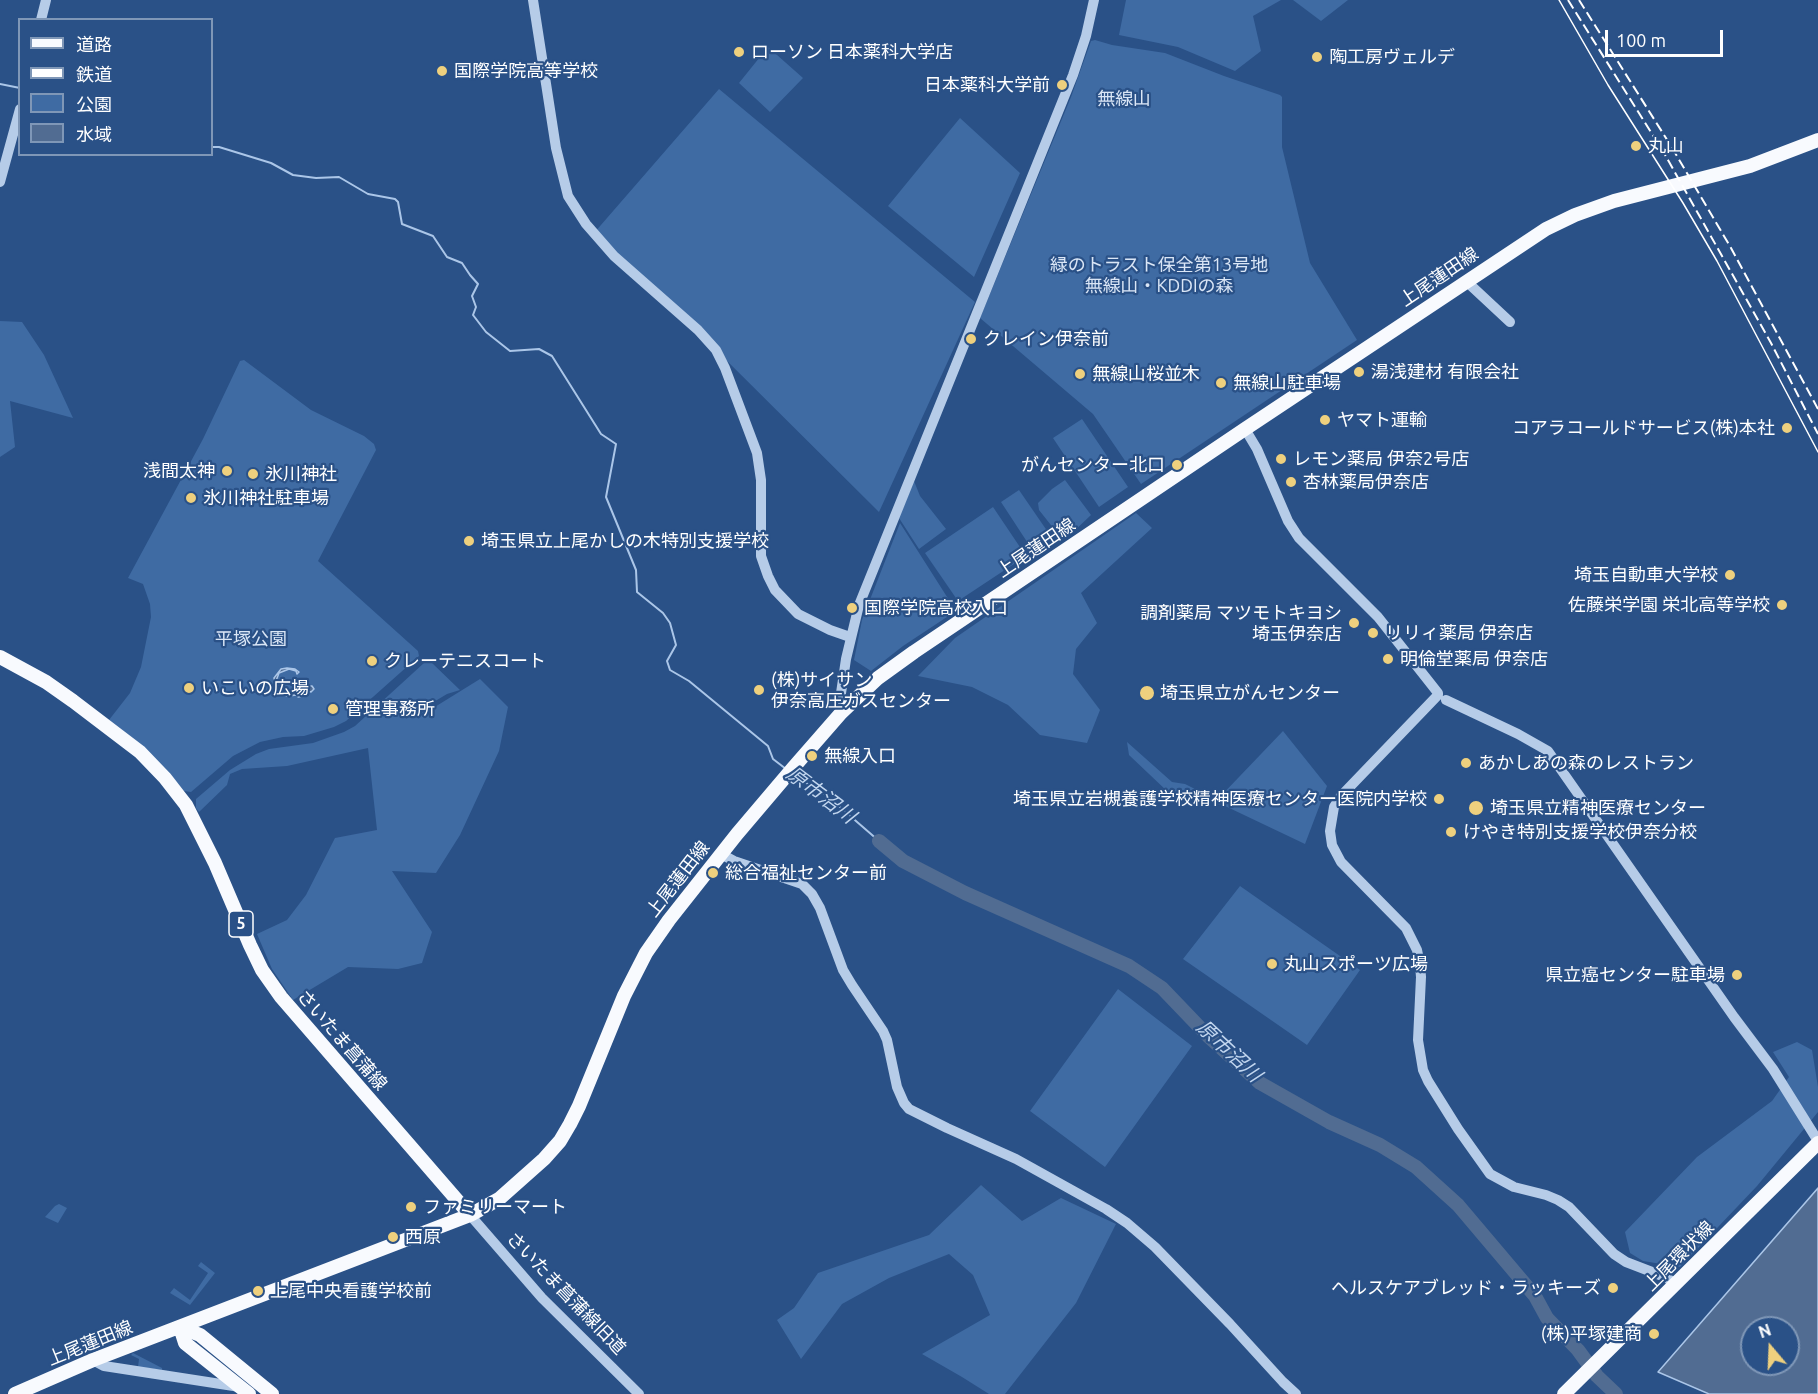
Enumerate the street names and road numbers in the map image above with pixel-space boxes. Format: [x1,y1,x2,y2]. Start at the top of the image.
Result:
street label: 上尾蓮田線 [1396,243,1482,311]
street label: 上尾蓮田線 [993,514,1079,582]
street label: 上尾蓮田線 [642,837,714,921]
road number: 5 [229,911,253,937]
street label: さいたま菖蒲線 [293,985,391,1095]
street label: 上尾環状線 [1640,1217,1718,1295]
street label: さいたま菖蒲線旧道 [502,1227,630,1359]
street label: 上尾蓮田線 [44,1316,136,1370]

